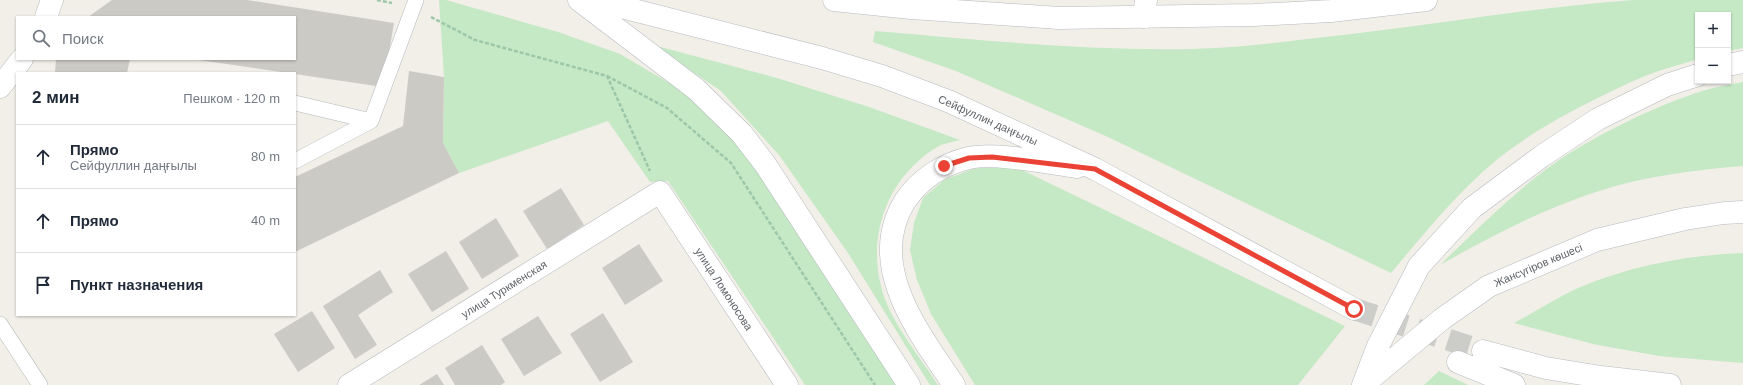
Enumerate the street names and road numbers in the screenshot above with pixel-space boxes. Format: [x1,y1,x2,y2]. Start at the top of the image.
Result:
street label: Сейфуллин даңғылы [937,93,1040,147]
street label: Жансүгіров көшесі [1492,241,1584,289]
street label: улица Ломоносова [693,245,756,333]
street label: улица Туркменская [459,258,549,320]

